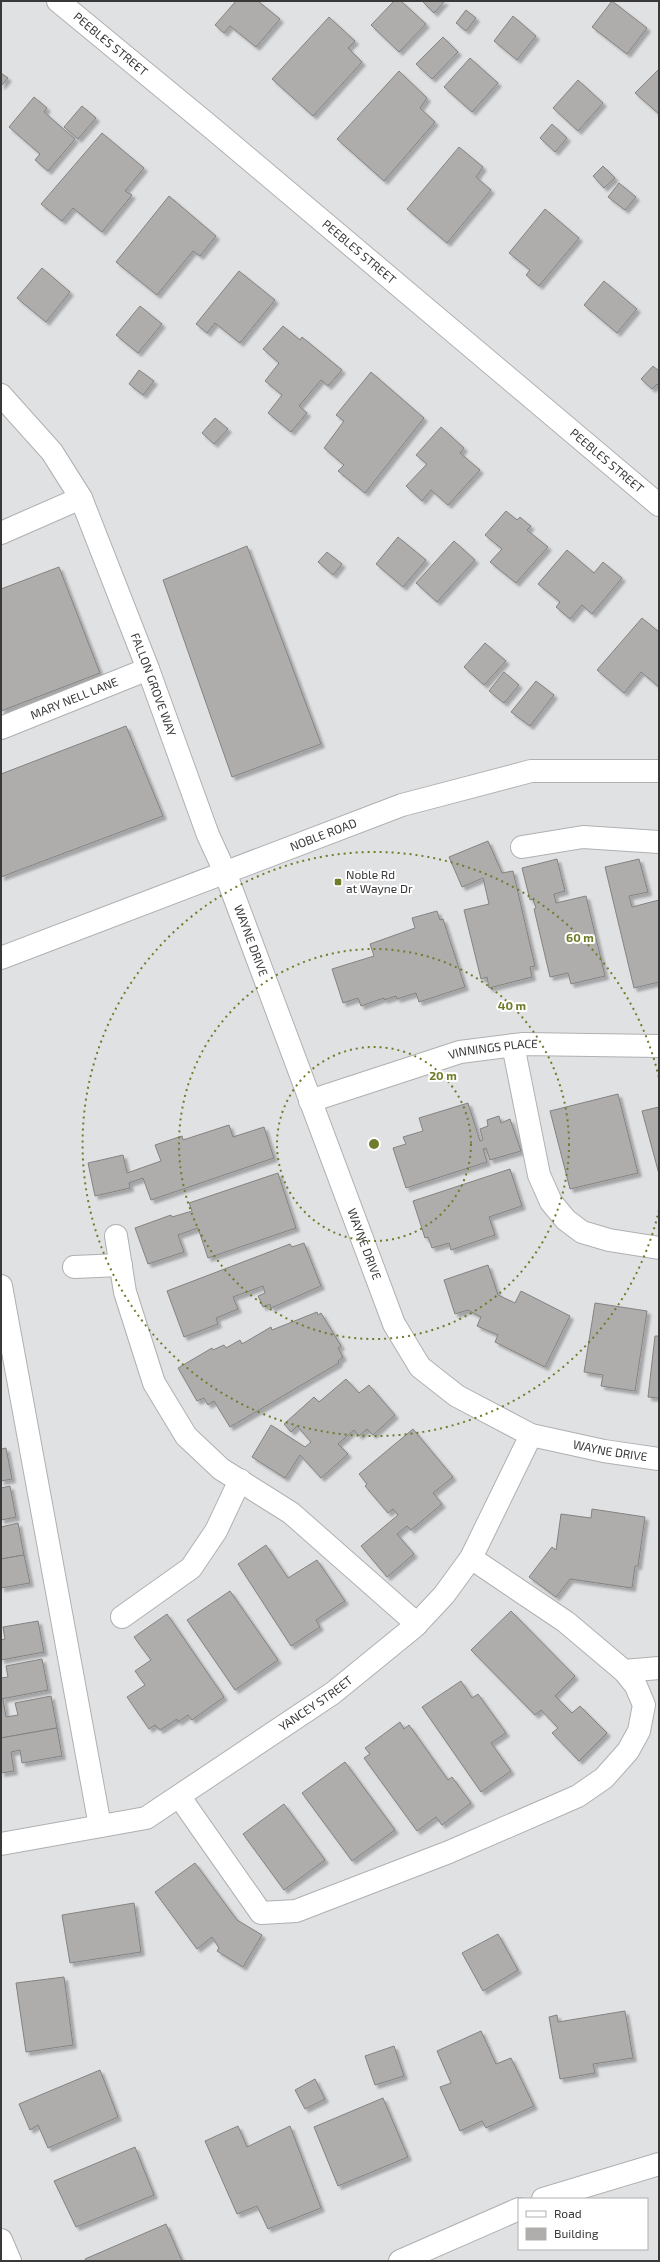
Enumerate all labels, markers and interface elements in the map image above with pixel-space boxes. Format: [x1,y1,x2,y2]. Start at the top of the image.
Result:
street label: PEEBLES STREET [71,9,151,78]
street label: PEEBLES STREET [320,216,399,286]
street label: PEEBLES STREET [568,425,647,495]
street label: FALLON GROVE WAY [129,631,180,738]
street label: MARY NELL LANE [28,674,120,722]
street label: NOBLE ROAD [288,815,358,853]
place label: Noble Rd at Wayne Dr [346,867,413,895]
marker: Noble Rd at Wayne Dr [333,877,343,887]
street label: WAYNE DRIVE [232,903,271,978]
text: 60 m [566,930,594,944]
text: 40 m [498,998,526,1012]
street label: VINNINGS PLACE [446,1036,538,1061]
text: 20 m [429,1068,457,1082]
centre of rings [367,1137,381,1151]
street label: WAYNE DRIVE [345,1206,385,1282]
street label: WAYNE DRIVE [572,1436,649,1463]
street label: YANCEY STREET [276,1672,355,1733]
legend [518,2198,648,2250]
text: Road [554,2206,582,2220]
text: Building [554,2226,599,2240]

